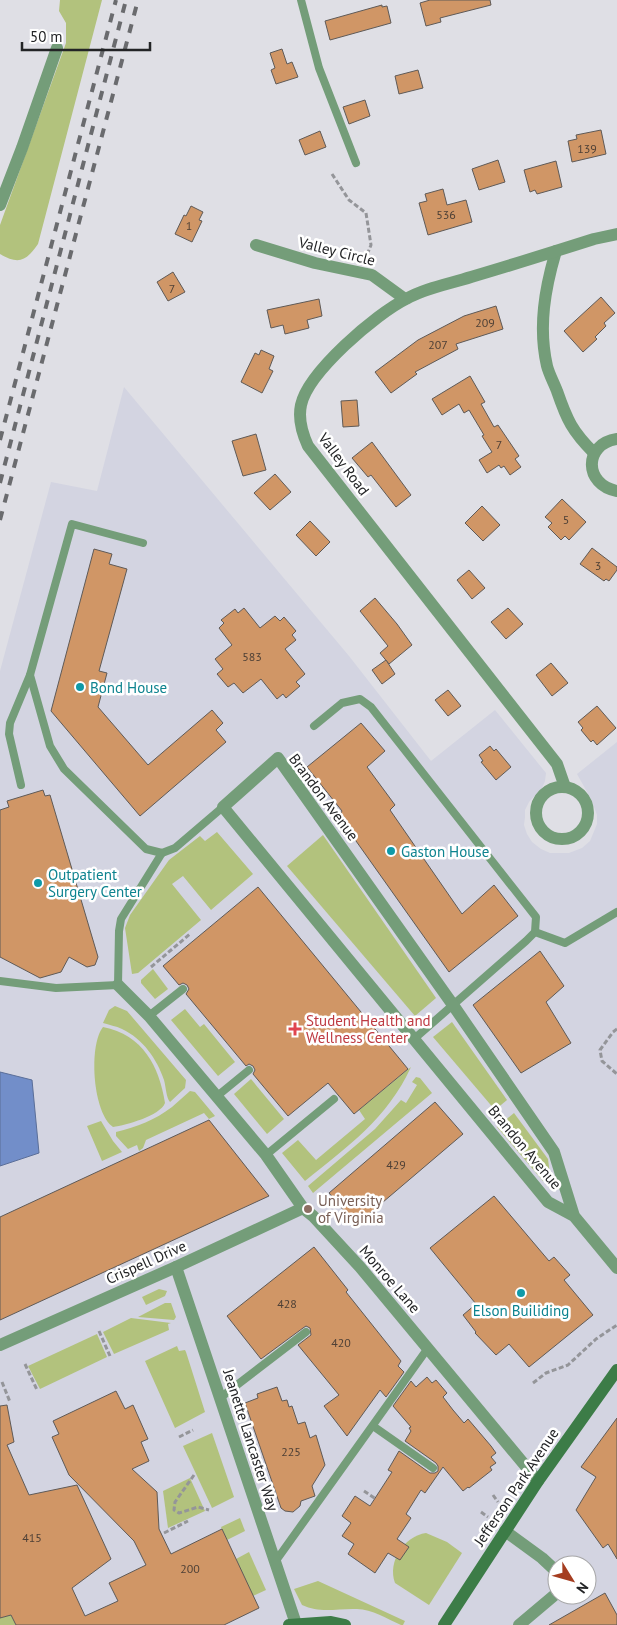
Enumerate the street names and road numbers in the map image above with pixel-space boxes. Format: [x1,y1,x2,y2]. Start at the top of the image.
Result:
street label: Valley Circle [296,232,377,270]
street label: Valley Road [314,428,374,499]
street label: Brandon Avenue [285,750,363,844]
street label: Brandon Avenue [484,1101,566,1193]
street label: Crispell Drive [103,1236,189,1288]
street label: Monroe Lane [355,1241,425,1317]
street label: Jeanette Lancaster Way [219,1366,283,1513]
street label: Jefferson Park Avenue [469,1424,563,1550]

